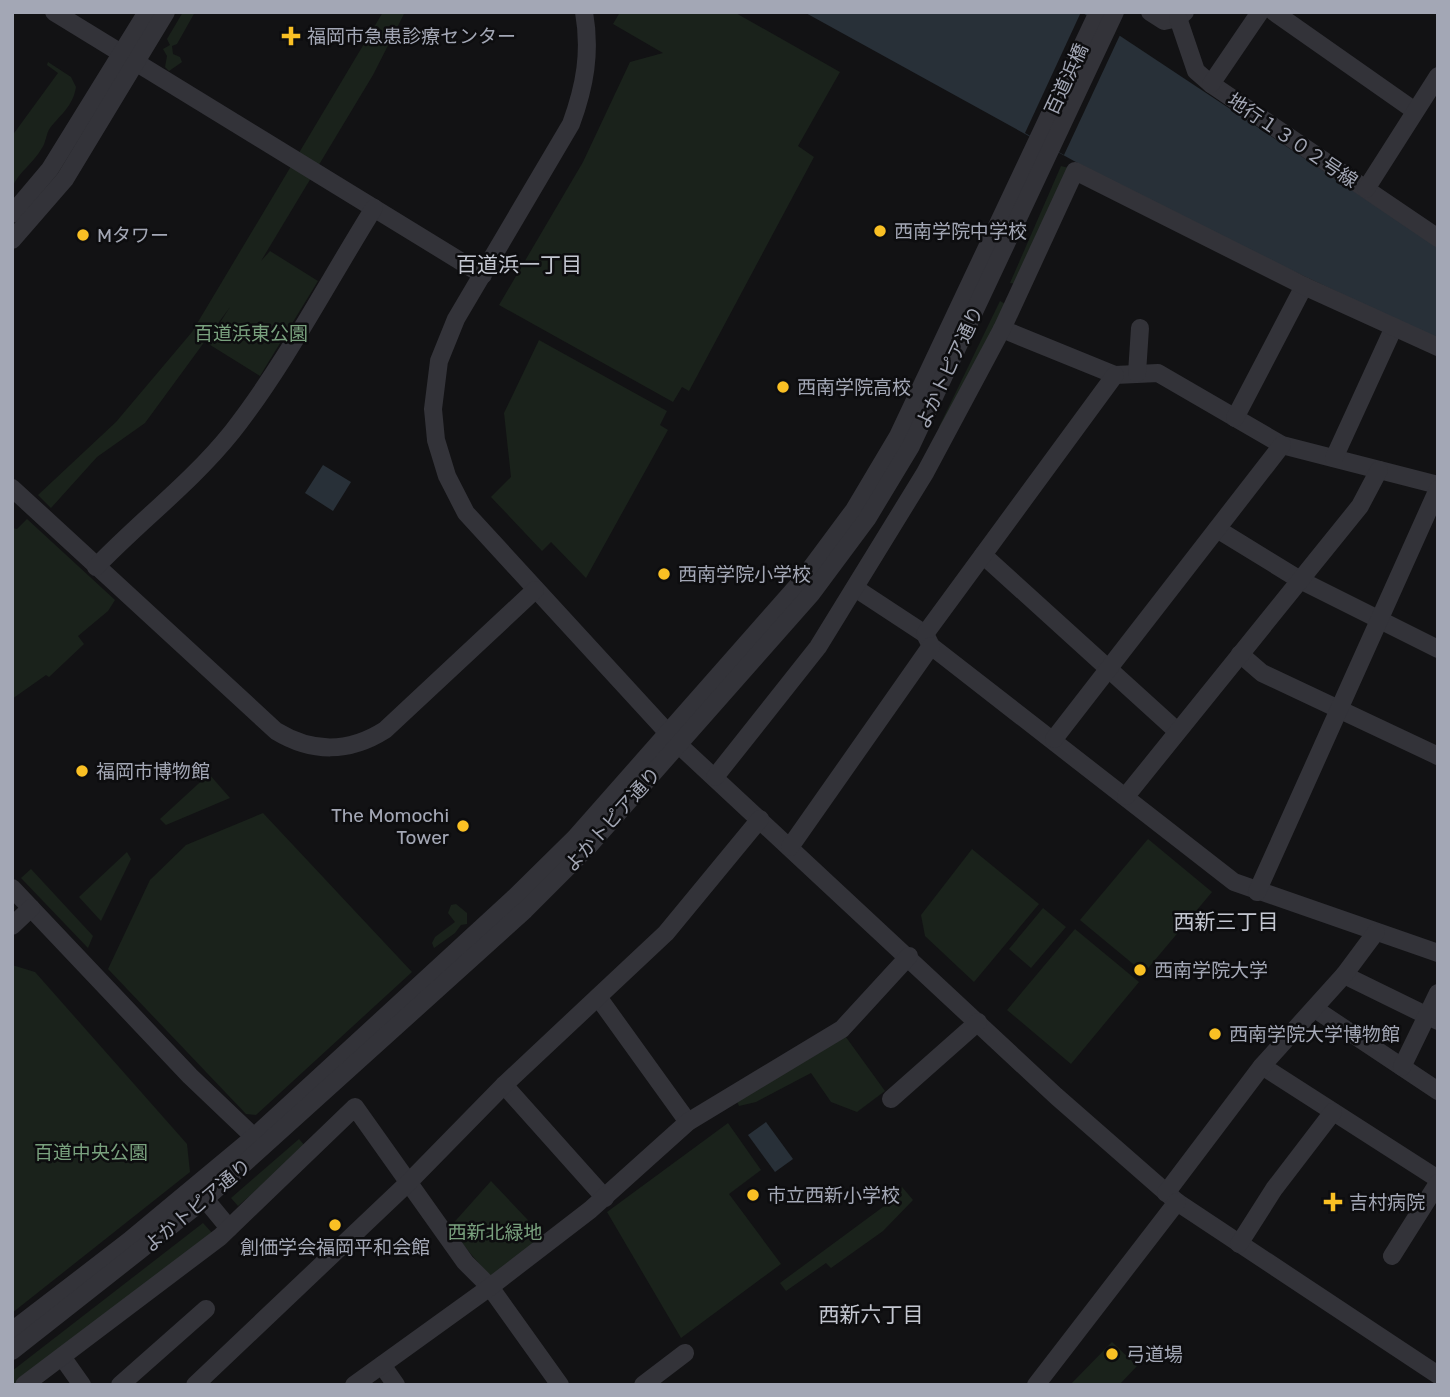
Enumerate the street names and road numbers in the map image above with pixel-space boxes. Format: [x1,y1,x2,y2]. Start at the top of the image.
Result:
street label: 百道浜橋 [1040,40,1093,119]
street label: 地行１３０２号線 [1223,88,1362,192]
street label: よかトピア通り [911,302,988,432]
street label: よかトピア通り [559,762,665,876]
street label: よかトピア通り [139,1154,256,1257]

